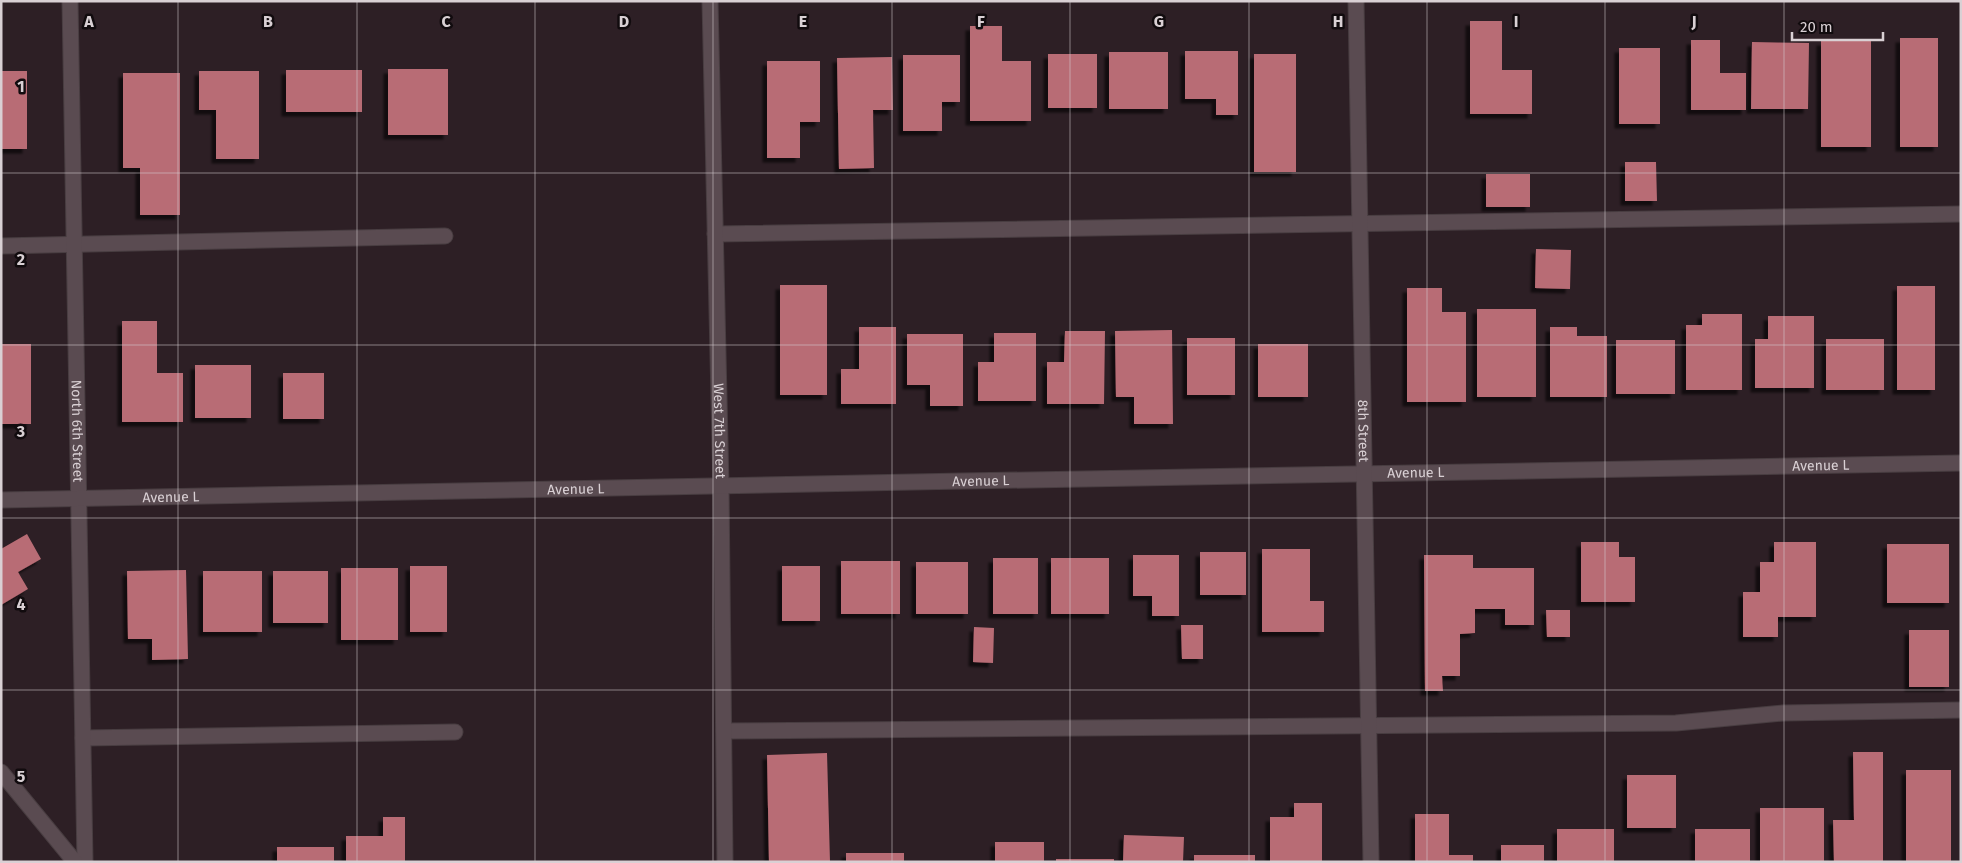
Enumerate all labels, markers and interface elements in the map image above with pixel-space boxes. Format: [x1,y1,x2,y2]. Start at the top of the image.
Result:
scale bar [1792,10,1883,42]
text: A [83,12,94,31]
text: B [263,12,273,31]
text: C [441,12,451,31]
text: D [619,12,629,31]
text: E [799,12,807,31]
text: F [977,12,985,31]
text: G [1154,12,1164,31]
text: H [1333,12,1343,31]
text: I [1514,12,1518,31]
text: J [1690,12,1697,31]
text: 20 m [1800,18,1833,36]
text: 1 [17,77,25,96]
text: 2 [17,250,25,269]
street label: North 6th Street [68,379,87,483]
street label: West 7th Street [710,383,729,480]
street label: 8th Street [1354,399,1373,463]
text: 3 [16,422,25,441]
street label: Avenue L [1792,456,1849,474]
street label: Avenue L [1387,463,1445,481]
street label: Avenue L [952,472,1010,490]
street label: Avenue L [547,480,605,498]
street label: Avenue L [142,488,200,506]
text: 4 [16,595,26,614]
text: 5 [17,767,26,786]

